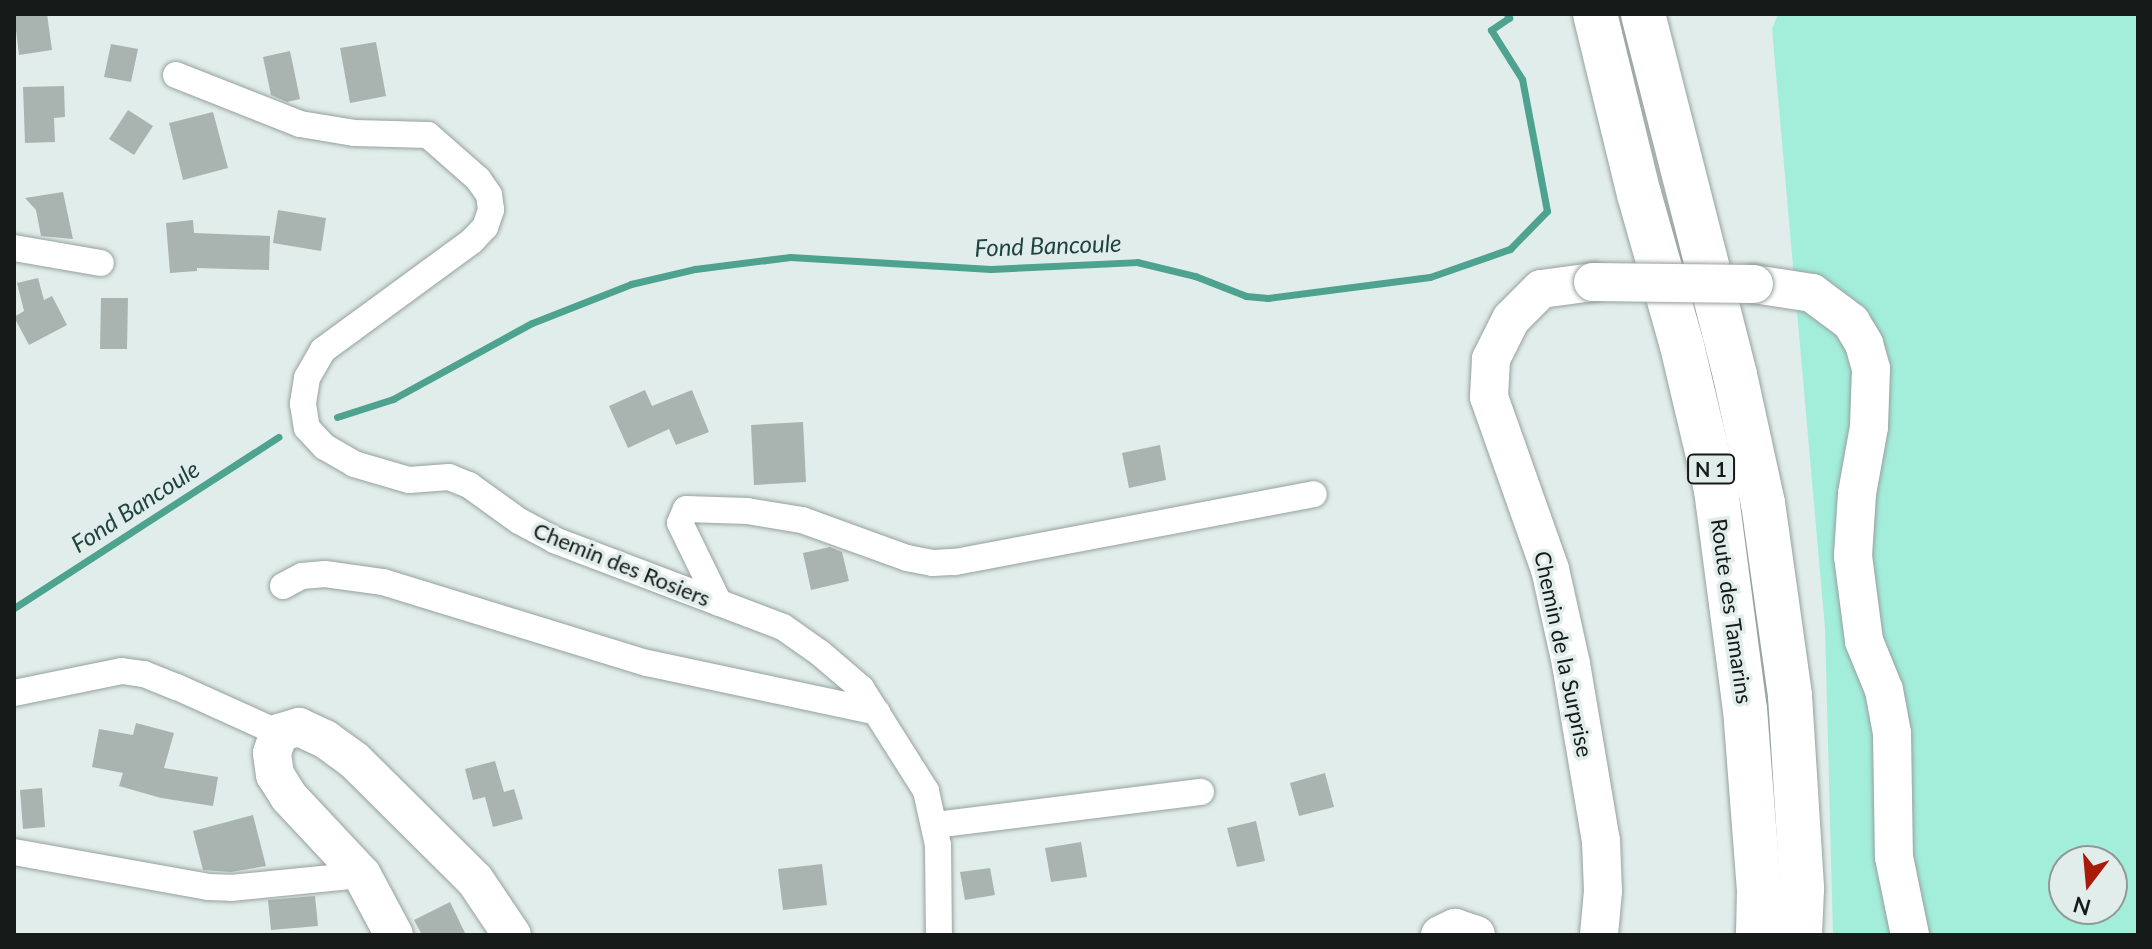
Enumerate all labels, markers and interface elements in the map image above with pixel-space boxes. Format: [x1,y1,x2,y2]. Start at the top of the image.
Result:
water label: Fond Bancoule [974,228,1122,262]
road number: N 1 [1687,453,1735,485]
water label: Fond Bancoule [65,454,205,558]
street label: Chemin des Rosiers [530,516,714,612]
street label: Route des Tamarins [1706,516,1758,706]
street label: Chemin de la Surprise [1529,549,1599,759]
north arrow [2048,845,2128,925]
text: N [2070,891,2094,922]

